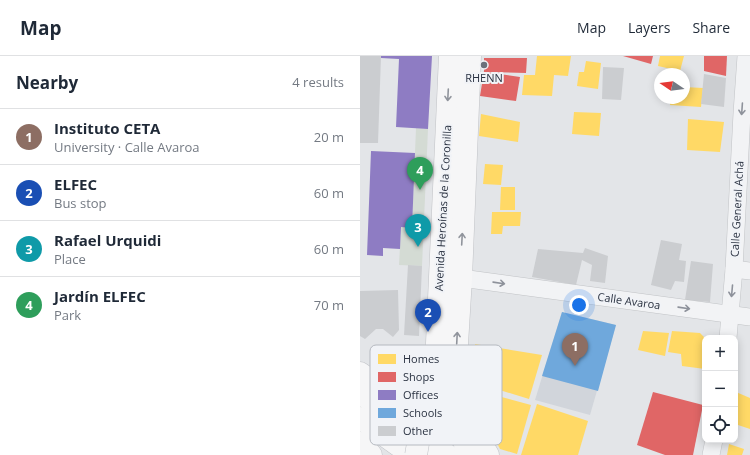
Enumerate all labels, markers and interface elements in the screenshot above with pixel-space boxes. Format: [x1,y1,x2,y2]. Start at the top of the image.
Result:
text: Map [20,15,61,41]
text: Map [577,18,606,37]
text: Layers [628,18,670,37]
text: Share [692,18,730,37]
marker: RHENN [479,60,489,70]
north arrow [654,68,690,104]
place label: RHENN [465,70,503,85]
text: Nearby [16,71,78,94]
text: 4 results [292,73,344,91]
one-way arrow [444,88,452,101]
one-way arrow [739,102,746,115]
text: Instituto CETA [54,118,160,138]
street label: Avenida Heroínas de la Coronilla [431,125,454,291]
text: 1 [25,128,33,146]
text: 20 m [314,128,344,146]
text: University · Calle Avaroa [54,138,200,156]
pin: 4 [407,157,433,190]
street label: Calle General Achá [726,161,747,257]
text: ELFEC [54,174,97,194]
text: 2 [25,184,33,202]
text: 60 m [314,184,344,202]
text: Bus stop [54,194,107,212]
pin: 3 [405,214,431,247]
text: Rafael Urquidi [54,230,161,250]
one-way arrow [459,233,466,246]
text: 3 [25,240,33,258]
text: 60 m [314,240,344,258]
text: Place [54,250,86,268]
one-way arrow [492,279,505,287]
one-way arrow [729,284,736,297]
text: Jardín ELFEC [54,286,146,306]
street label: Calle Avaroa [597,289,662,312]
your location [569,295,589,315]
text: 4 [25,296,33,314]
text: 70 m [314,296,344,314]
pin: 2 [415,299,441,332]
one-way arrow [677,304,690,312]
text: Park [54,306,81,324]
one-way arrow [454,332,461,345]
pin: 1 [562,333,588,366]
map controls [702,335,738,443]
button: + [702,335,738,371]
legend [370,345,502,445]
text: Homes [403,351,439,366]
text: Shops [403,369,434,384]
button: − [702,371,738,407]
text: Offices [403,387,438,402]
text: Schools [403,405,442,420]
button: locate [702,407,738,443]
text: Other [403,423,433,438]

